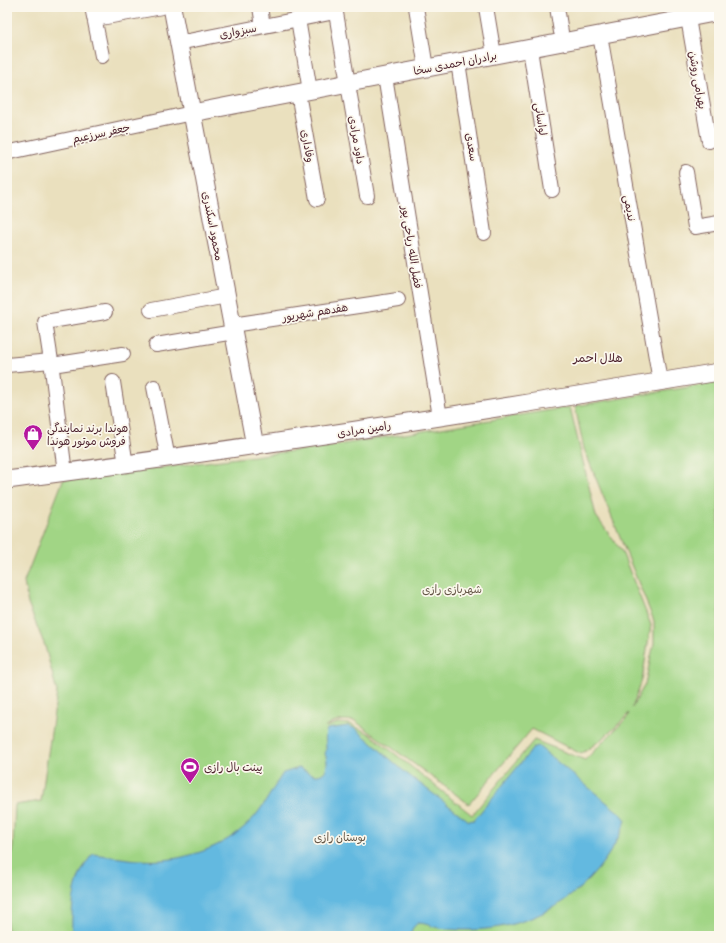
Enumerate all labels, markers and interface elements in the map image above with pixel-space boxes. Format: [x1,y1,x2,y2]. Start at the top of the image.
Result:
street label: سبزواری [219,23,258,42]
street label: برادران احمدی سخا [413,50,498,79]
street label: بهرامی روشن [685,50,708,110]
street label: لواسانی [530,102,549,137]
street label: داود مرادی [345,115,366,166]
street label: جعفر سرزعیم [71,122,132,148]
street label: وفاداری [297,129,316,164]
street label: سعدی [462,132,478,162]
street label: محمود اسکندری [198,191,225,262]
street label: ندیمی [620,194,636,222]
street label: فضل الله ریاحی پور [397,204,423,290]
street label: هفدهم شهریور [280,302,349,326]
district label: هلال احمر [572,353,623,367]
street label: رامین مرادی [336,420,392,441]
place label: هوندا برند نمایندگی فروش موتور هوندا [47,422,128,449]
shop icon: هوندا برند نمایندگی فروش موتور هوندا [22,423,44,451]
park label: شهربازی رازی [422,584,482,597]
sports icon: پینت بال رازی [179,756,201,784]
place label: پینت بال رازی [204,762,262,775]
park label: بوستان رازی [314,832,366,845]

